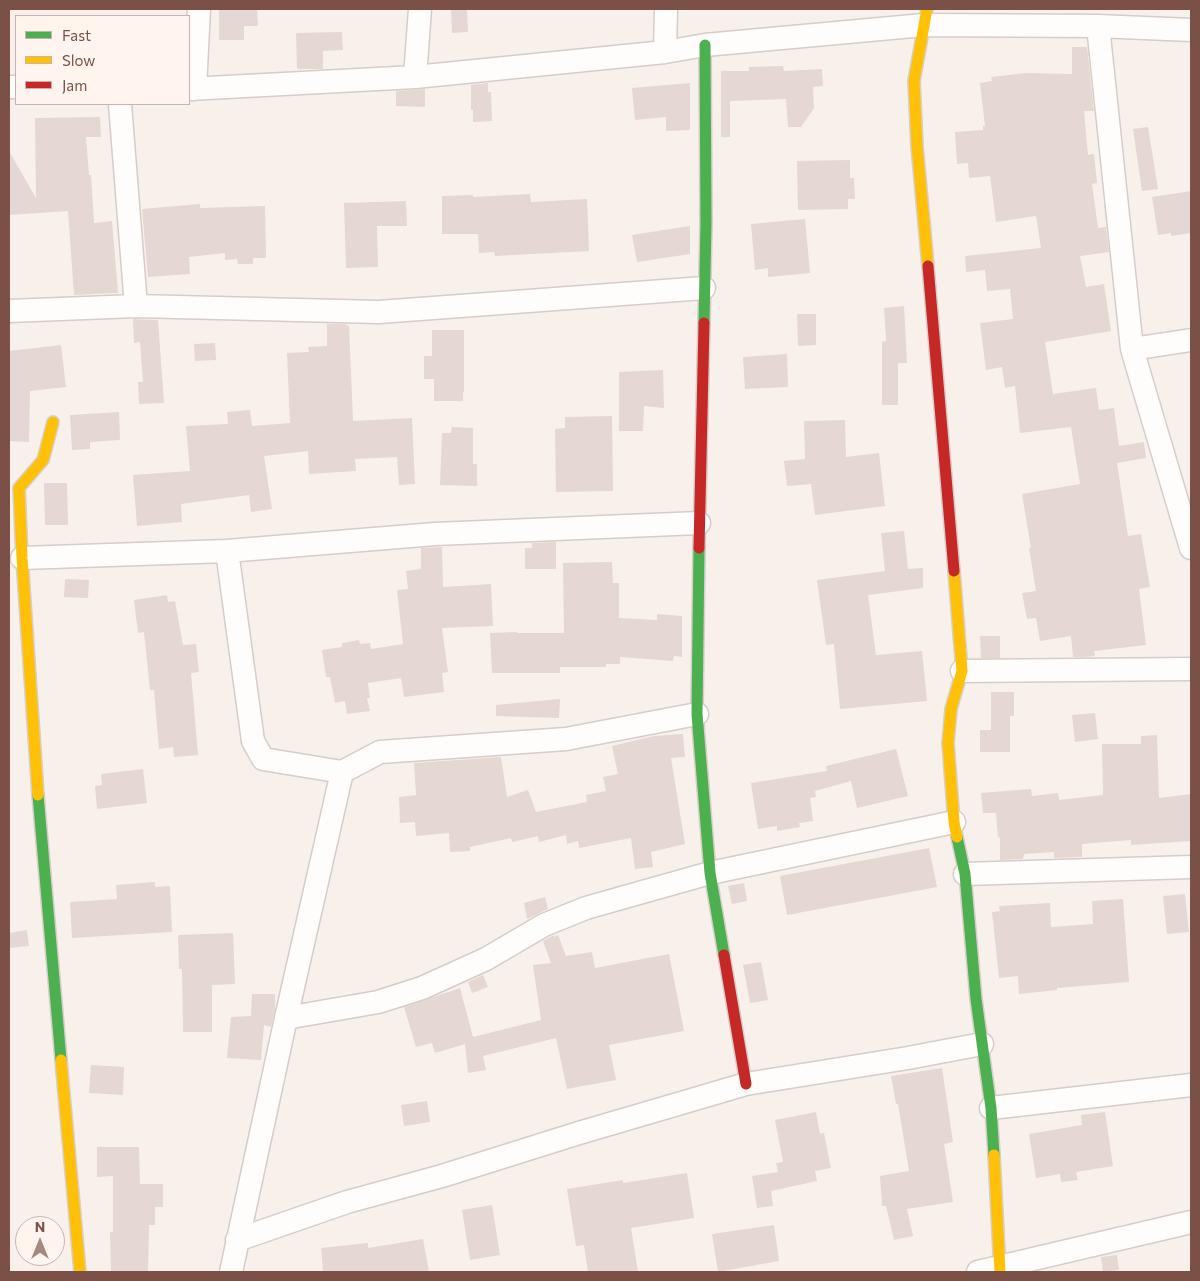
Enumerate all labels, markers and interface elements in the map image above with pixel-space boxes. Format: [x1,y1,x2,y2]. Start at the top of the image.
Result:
legend [15,15,190,105]
text: Fast [62,26,91,44]
text: Slow [62,51,95,69]
text: Jam [62,76,87,94]
north arrow [15,1216,65,1266]
text: N [35,1218,45,1235]

